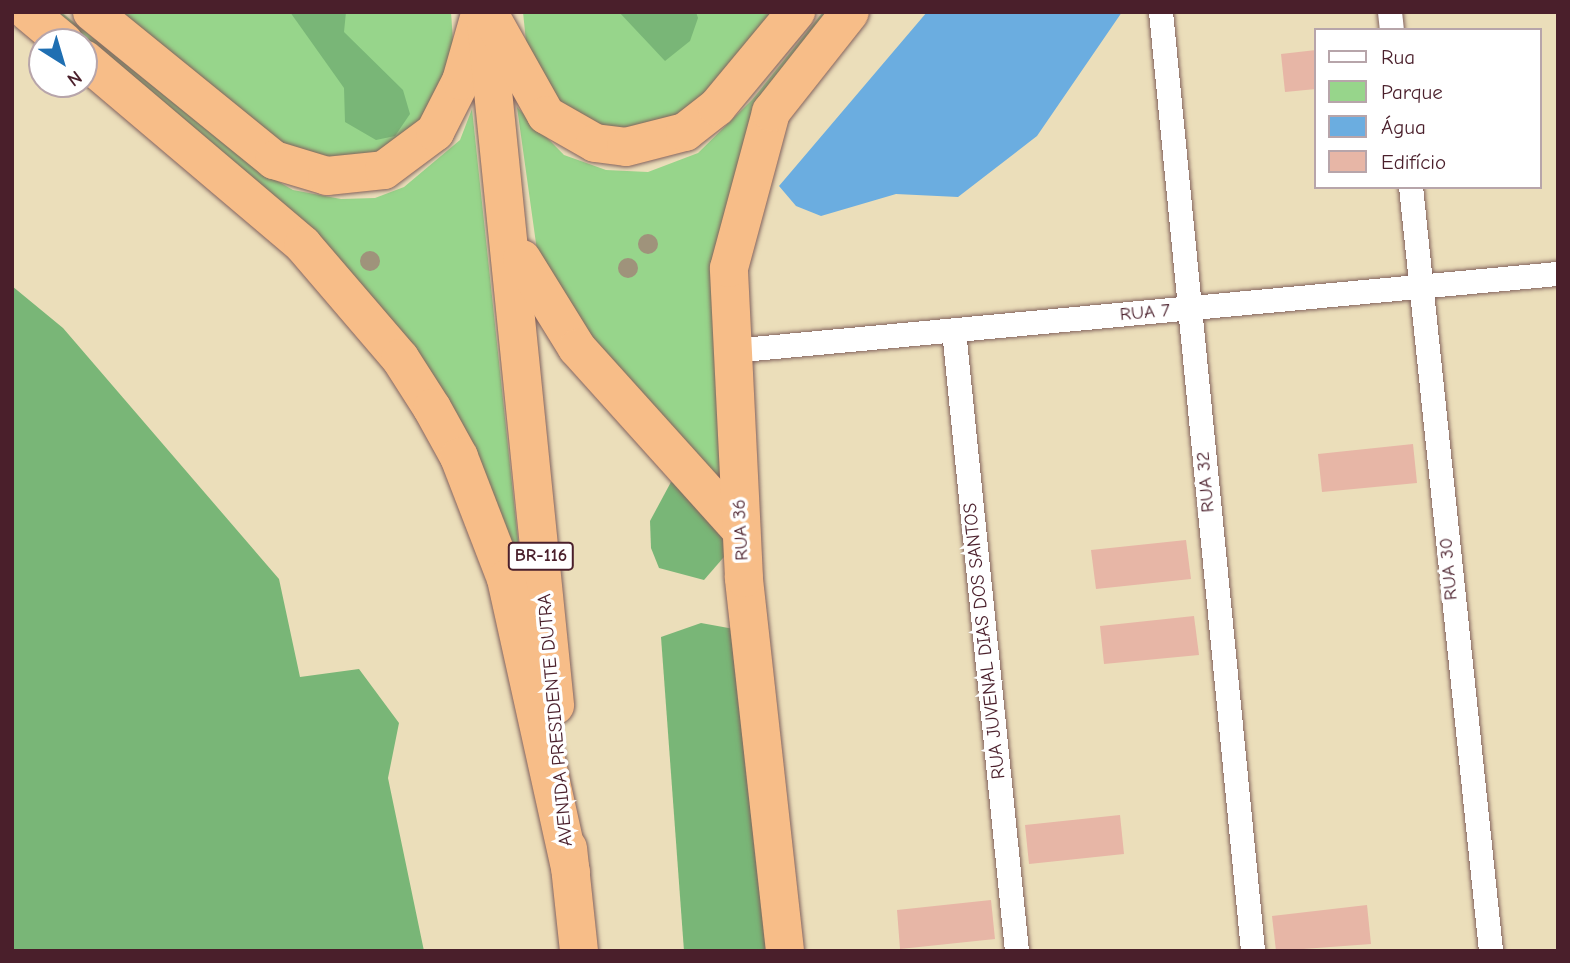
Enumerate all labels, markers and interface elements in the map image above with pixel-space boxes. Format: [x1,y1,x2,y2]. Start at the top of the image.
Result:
north arrow [28,28,98,98]
legend [1314,28,1542,189]
text: Rua [1381,45,1415,69]
text: N [63,66,86,91]
text: Parque [1381,80,1443,104]
text: Água [1381,115,1426,139]
text: Edifício [1381,150,1446,174]
street label: RUA 7 [1119,299,1171,327]
street label: RUA 32 [1192,451,1220,513]
street label: RUA 36 [728,499,754,561]
street label: RUA JUVENAL DIAS DOS SANTOS [959,502,1011,780]
street label: RUA 30 [1435,537,1463,601]
road number: BR-116 [508,542,574,570]
street label: AVENIDA PRESIDENTE DUTRA [534,593,578,847]

